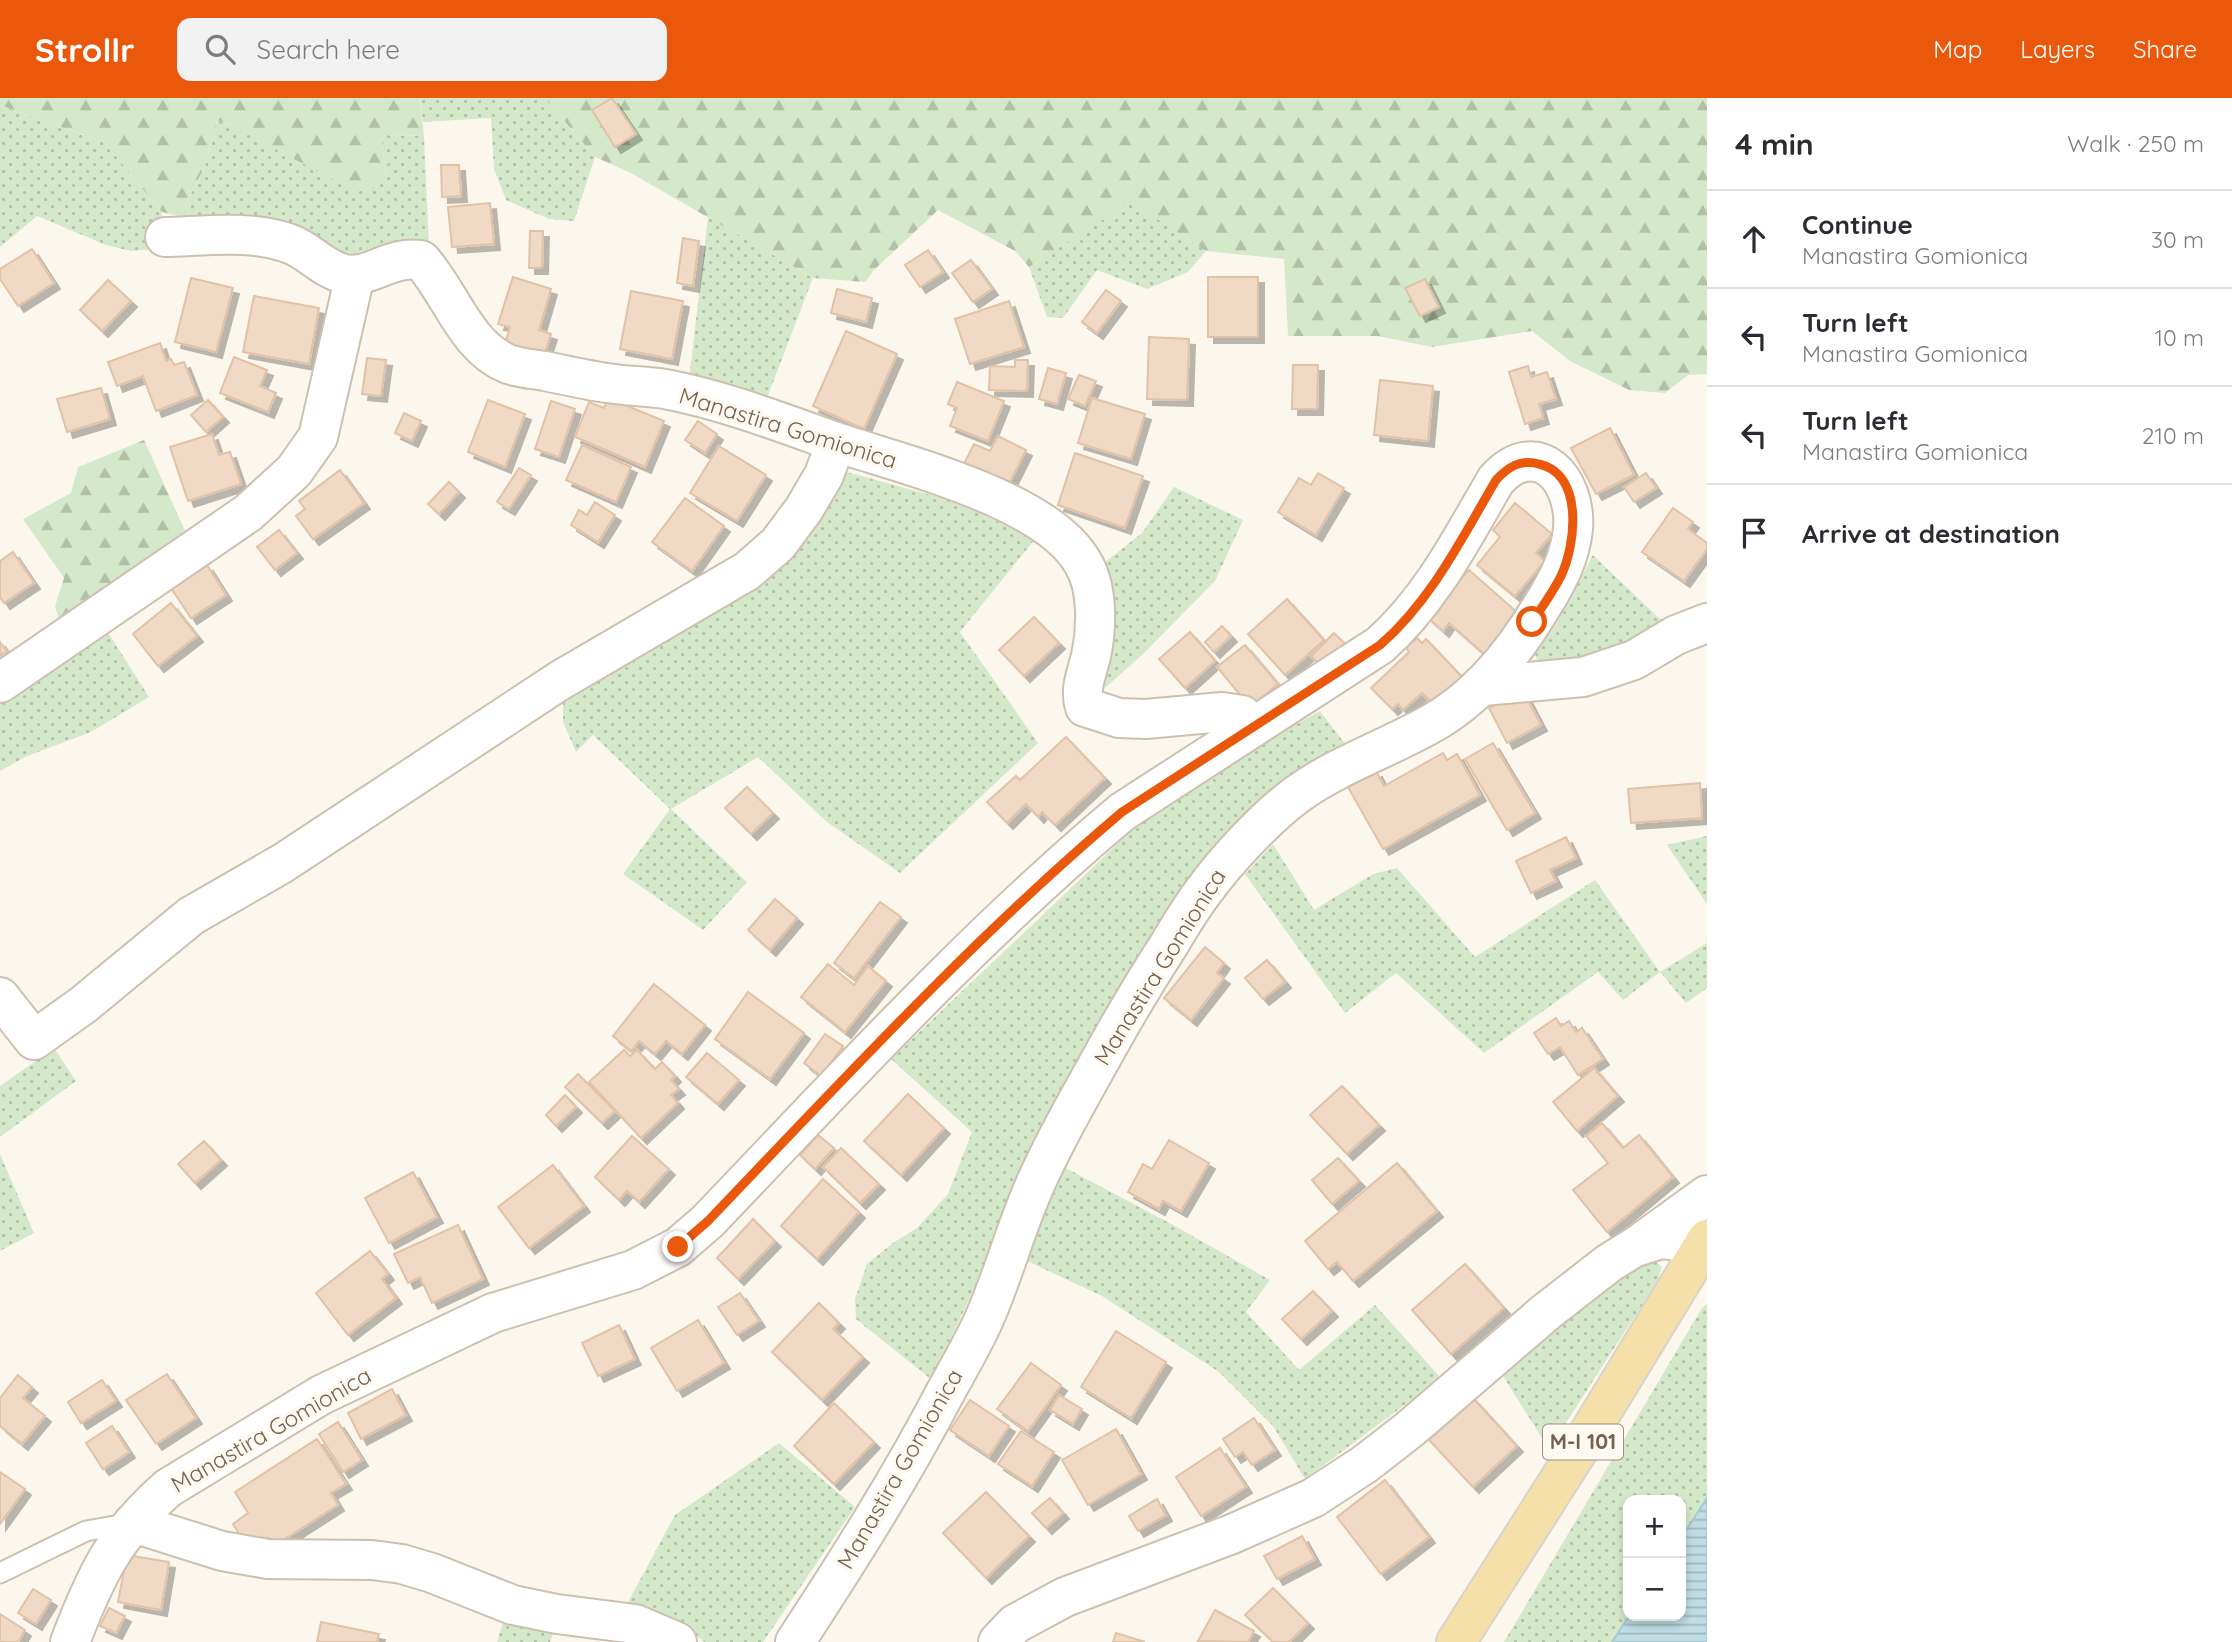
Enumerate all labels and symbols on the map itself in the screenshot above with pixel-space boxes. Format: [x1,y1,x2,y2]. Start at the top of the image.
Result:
street label: Manastira Gomionica [676,381,901,474]
route start [1516,606,1547,637]
street label: Manastira Gomionica [1087,863,1232,1070]
route end [662,1231,693,1262]
street label: Manastira Gomionica [166,1360,376,1499]
street label: Manastira Gomionica [830,1364,969,1574]
road number: M-I 101 [1543,1424,1623,1460]

